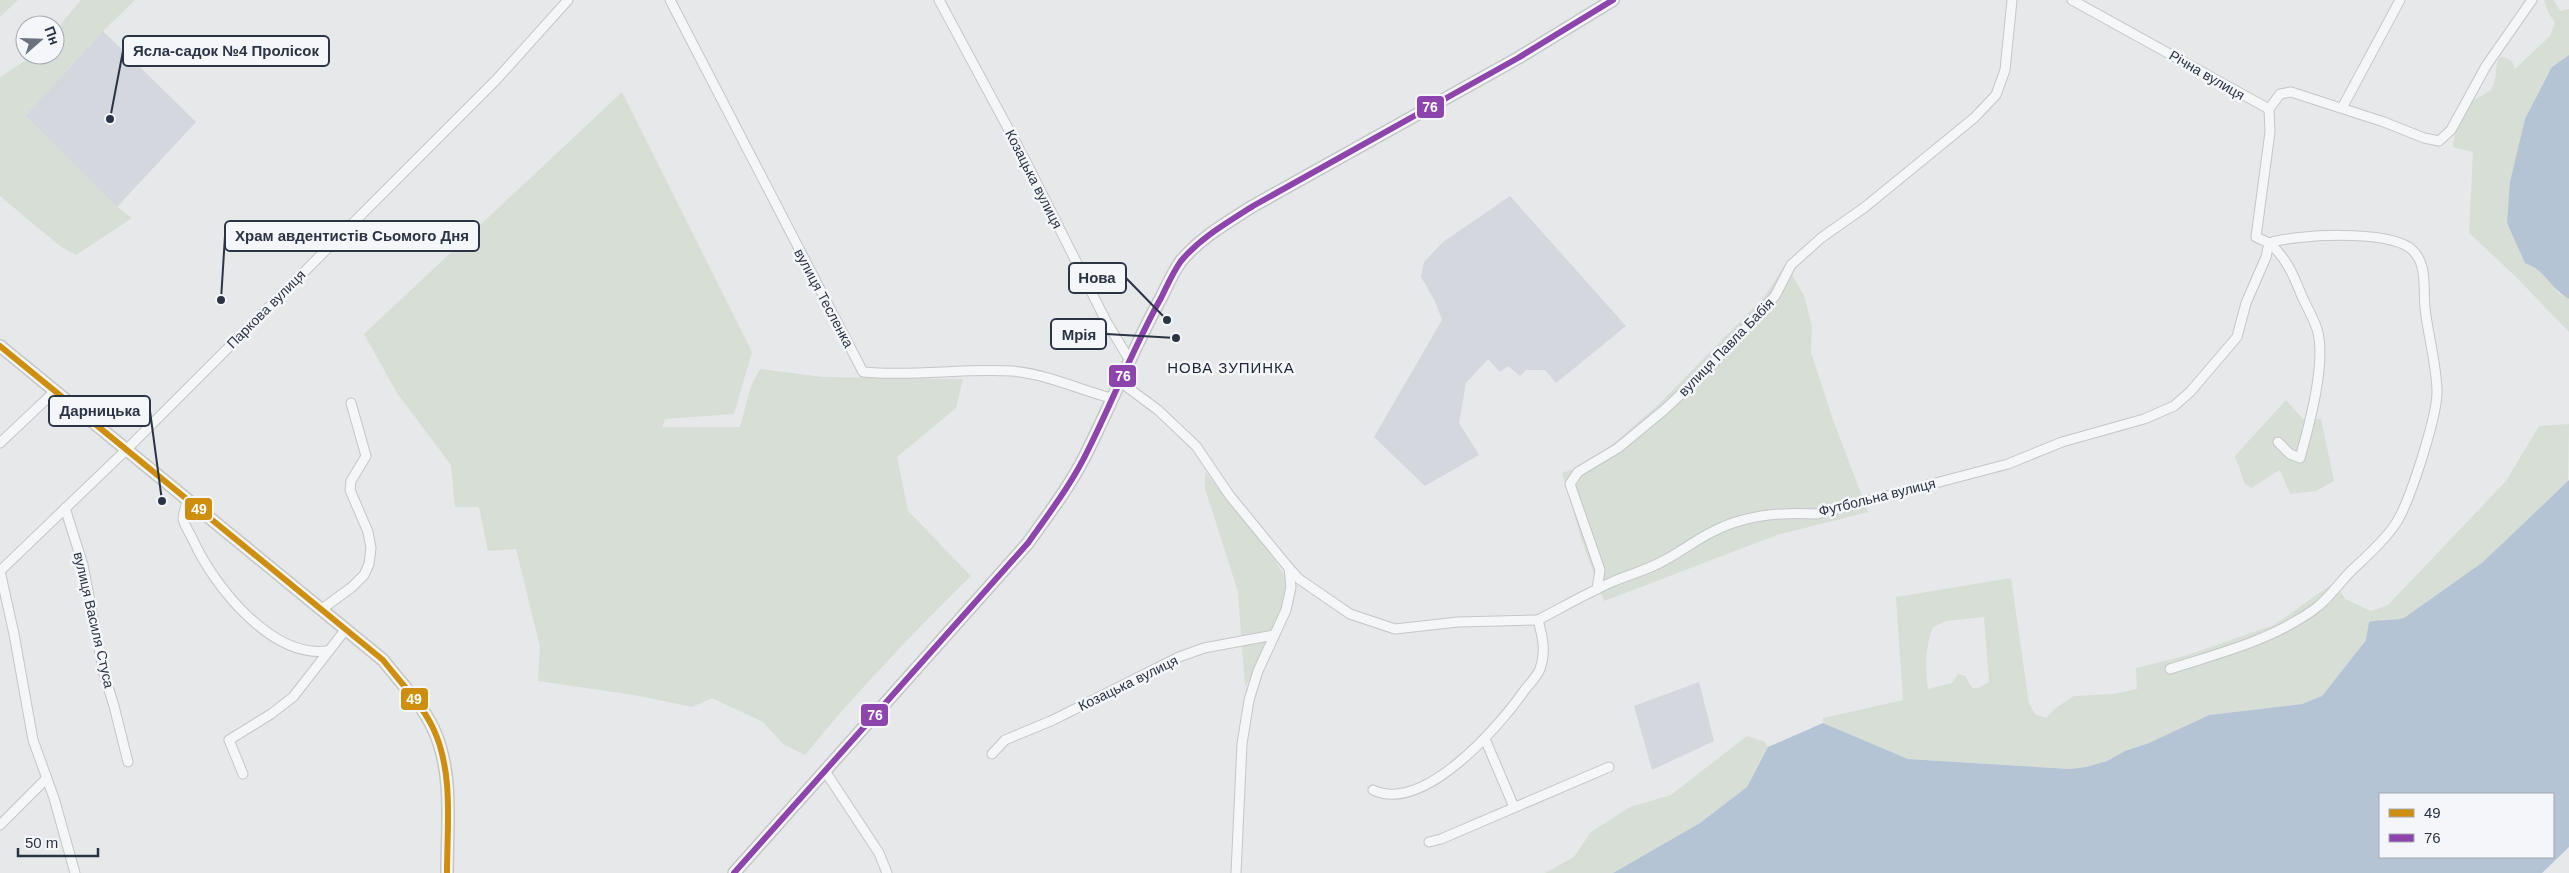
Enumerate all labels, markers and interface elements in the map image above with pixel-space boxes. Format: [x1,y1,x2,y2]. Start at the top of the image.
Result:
north arrow [15,15,65,65]
text: Пн [42,24,63,47]
callout: Ясла-садок №4 Пролісок [123,36,329,66]
text: Ясла-садок №4 Пролісок [133,42,319,59]
street label: Річна вулиця [2166,47,2248,103]
line badge: 76 [1416,95,1445,119]
text: 76 [1422,99,1438,115]
street label: Козацька вулиця [1002,127,1066,231]
callout: Храм авдентистів Сьомого Дня [225,221,479,251]
text: Храм авдентистів Сьомого Дня [235,227,469,244]
street label: вулиця Тесленка [791,246,857,350]
callout: Нова [1069,263,1126,293]
street label: Паркова вулиця [224,267,308,351]
text: Нова [1078,269,1116,286]
street label: вулиця Павла Бабія [1675,295,1777,399]
callout: Мрія [1051,319,1106,349]
text: Мрія [1062,326,1096,343]
district label: НОВА ЗУПИНКА [1167,359,1295,376]
line badge: 76 [1108,364,1137,388]
text: 76 [1115,368,1131,384]
callout: Дарницька [49,396,150,426]
text: Дарницька [60,402,141,419]
street label: Футбольна вулиця [1817,475,1937,519]
line badge: 49 [184,497,213,521]
text: 49 [191,501,207,517]
street label: вулиця Василя Стуса [71,550,117,690]
street label: Козацька вулиця [1076,652,1180,714]
line badge: 49 [400,687,429,711]
text: 49 [406,691,422,707]
line badge: 76 [860,703,889,727]
text: 76 [867,707,883,723]
legend [2379,793,2554,858]
text: 49 [2424,804,2441,821]
scale bar [18,826,98,858]
text: 76 [2424,829,2441,846]
text: 50 m [25,834,58,851]

